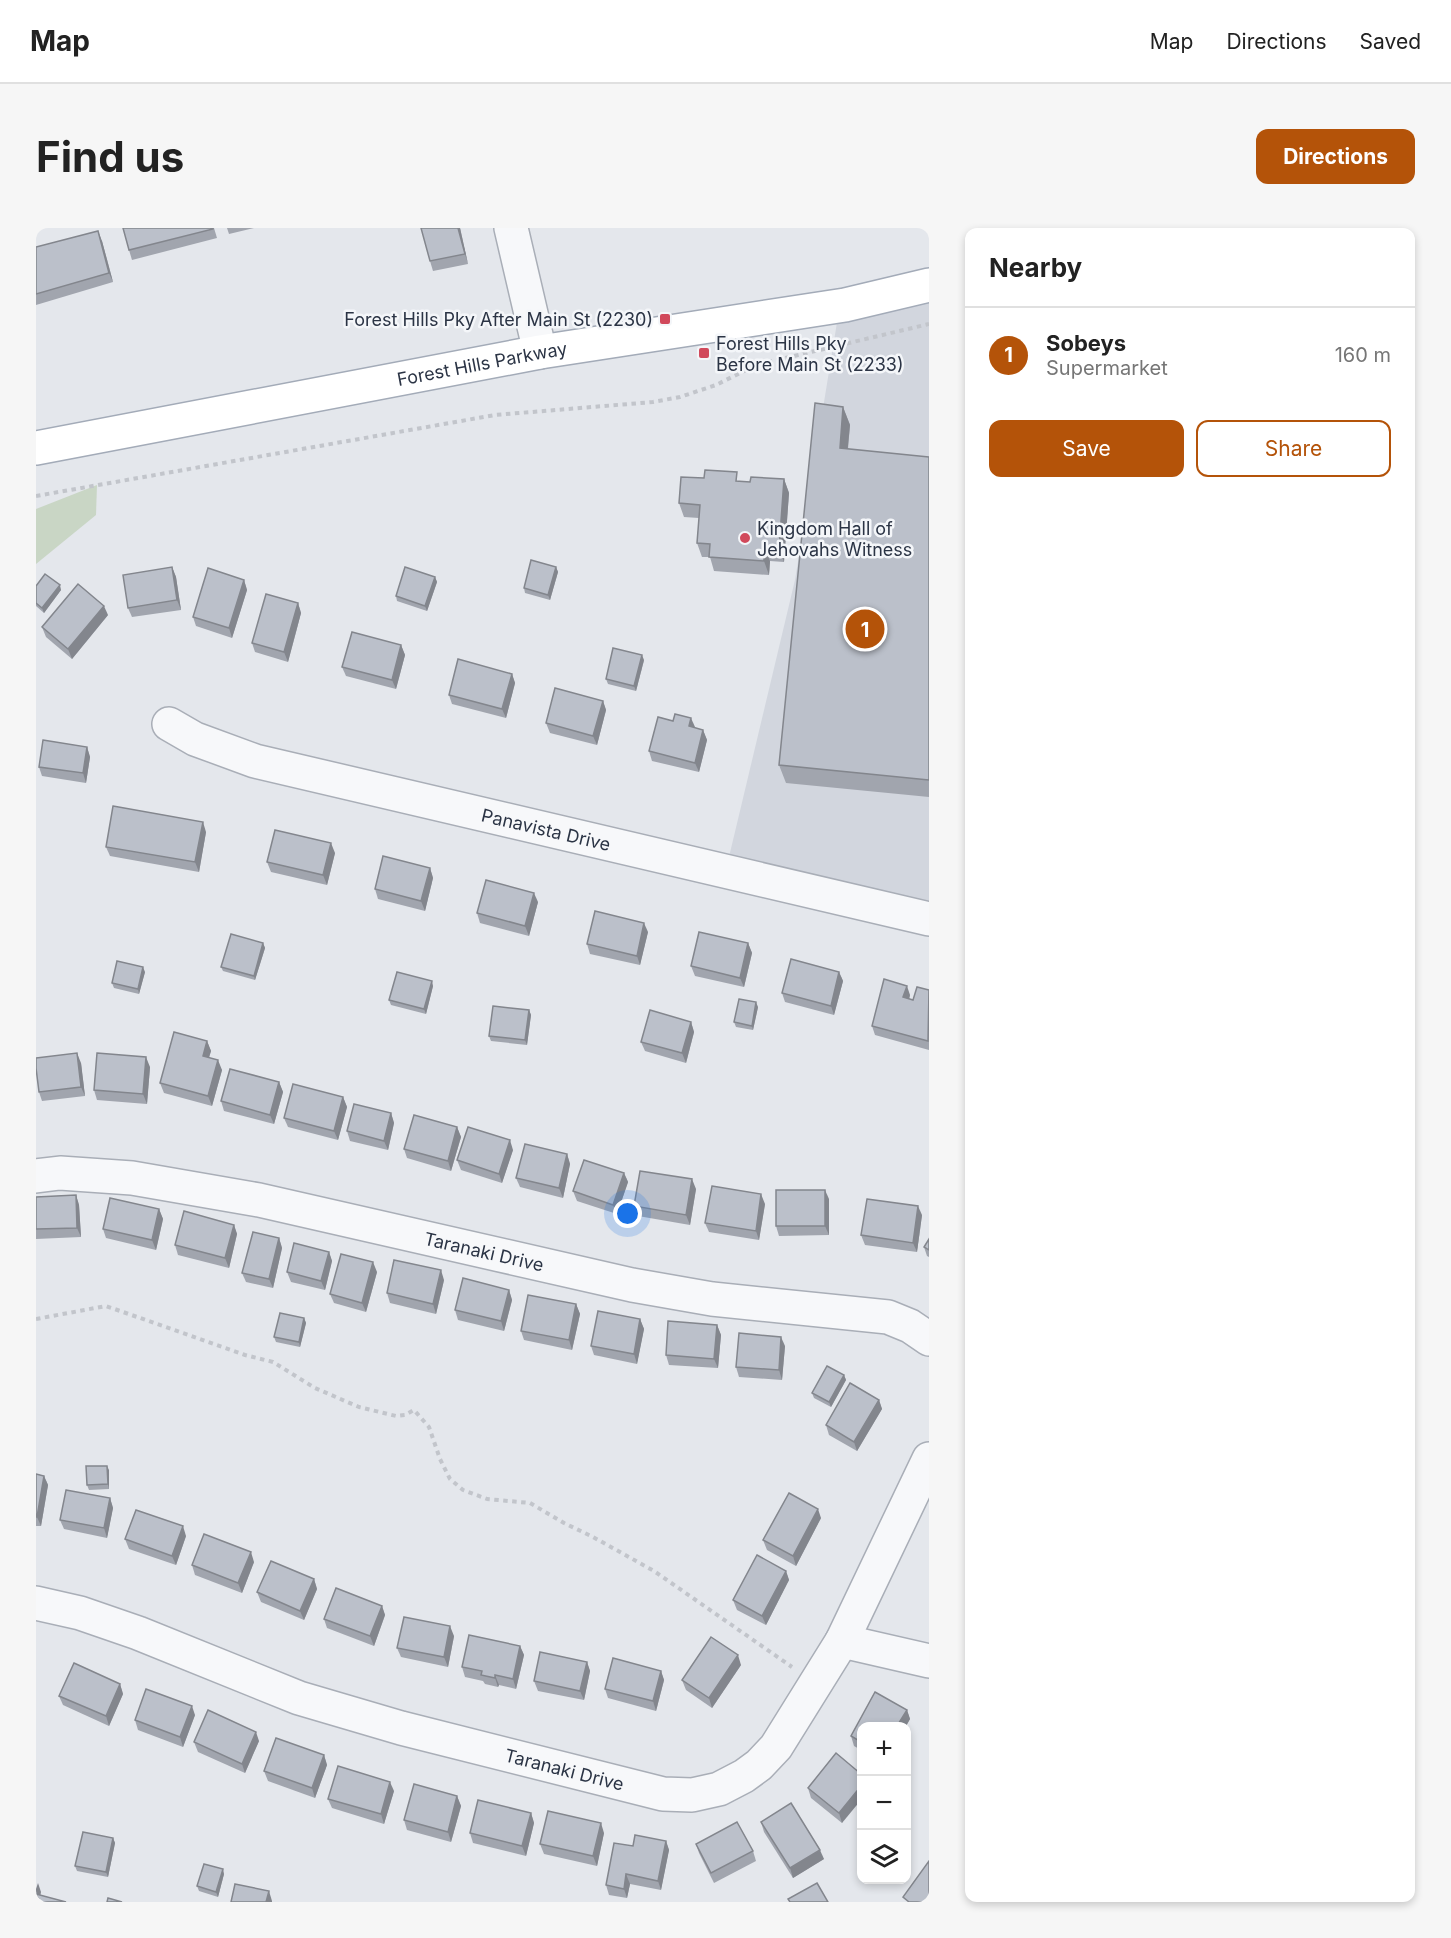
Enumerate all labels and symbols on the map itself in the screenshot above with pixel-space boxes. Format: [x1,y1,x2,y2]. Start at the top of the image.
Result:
place label: Forest Hills Pky After Main St (2230) [344,309,653,330]
marker: Forest Hills Pky After Main St (2230) [658,312,672,326]
place label: Forest Hills Pky Before Main St (2233) [716,333,903,375]
street label: Forest Hills Parkway [395,337,568,390]
marker: Forest Hills Pky Before Main St (2233) [697,346,711,360]
place label: Kingdom Hall of Jehovahs Witness [757,518,912,560]
marker: Kingdom Hall of Jehovahs Witness [738,531,752,545]
pin: 1 [846,606,884,652]
street label: Panavista Drive [480,804,613,855]
your location [613,1199,642,1228]
street label: Taranaki Drive [422,1227,546,1275]
street label: Taranaki Drive [503,1744,626,1794]

